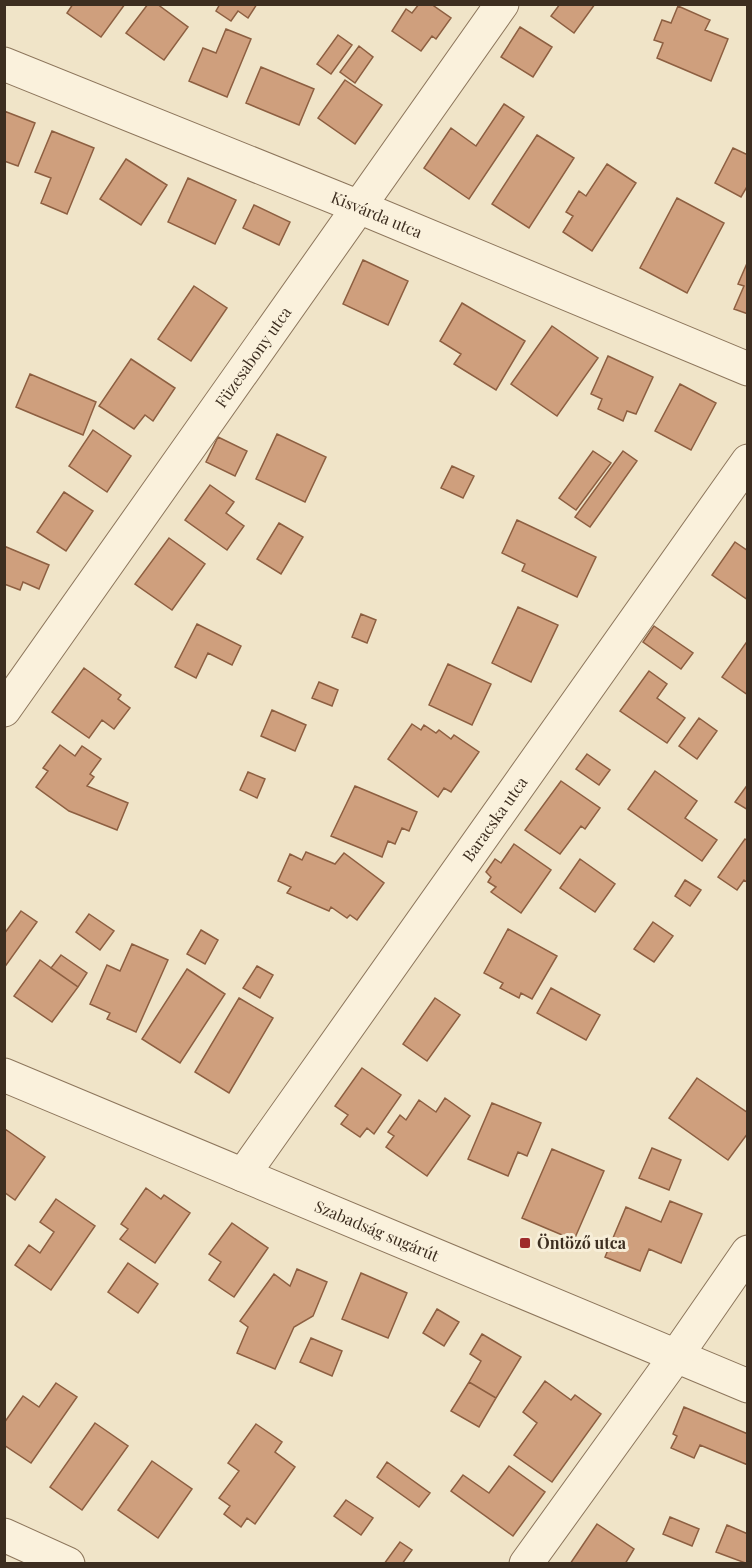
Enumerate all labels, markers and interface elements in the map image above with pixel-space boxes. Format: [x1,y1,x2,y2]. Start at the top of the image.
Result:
street label: Kisvárda utca [328,186,426,242]
street label: Füzesabony utca [210,302,295,411]
street label: Baracska utca [457,772,532,865]
street label: Szabadság sugárút [312,1195,443,1266]
place label: Öntöző utca [537,1232,627,1253]
marker: Öntöző utca [518,1236,532,1250]

